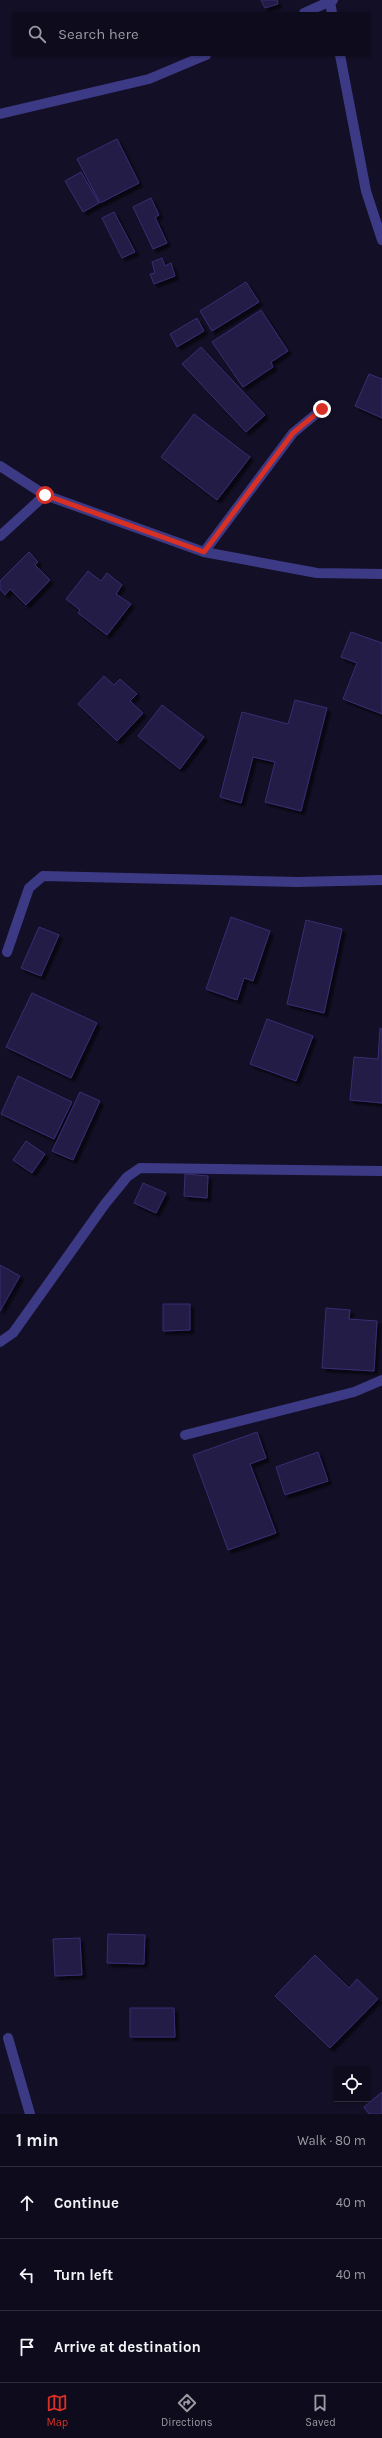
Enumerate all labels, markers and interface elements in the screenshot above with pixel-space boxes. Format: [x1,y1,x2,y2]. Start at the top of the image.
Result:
search box [12,12,370,56]
icon: search [26,23,48,45]
text: Search here [58,25,139,43]
route end [313,400,331,418]
route start [36,486,54,504]
map controls [334,2066,370,2102]
button: locate [334,2066,370,2102]
text: 1 min [16,2130,59,2150]
text: Walk · 80 m [297,2133,366,2148]
icon: ahead [16,2192,38,2214]
text: Continue [54,2194,119,2212]
text: 40 m [336,2195,366,2210]
icon: left [16,2264,38,2286]
text: Turn left [54,2266,113,2284]
text: 40 m [336,2267,366,2282]
icon: arrive [16,2336,38,2358]
text: Arrive at destination [54,2338,201,2356]
tab: Map [46,2392,68,2429]
tab: Directions [161,2392,213,2429]
tab: Saved [305,2392,336,2429]

